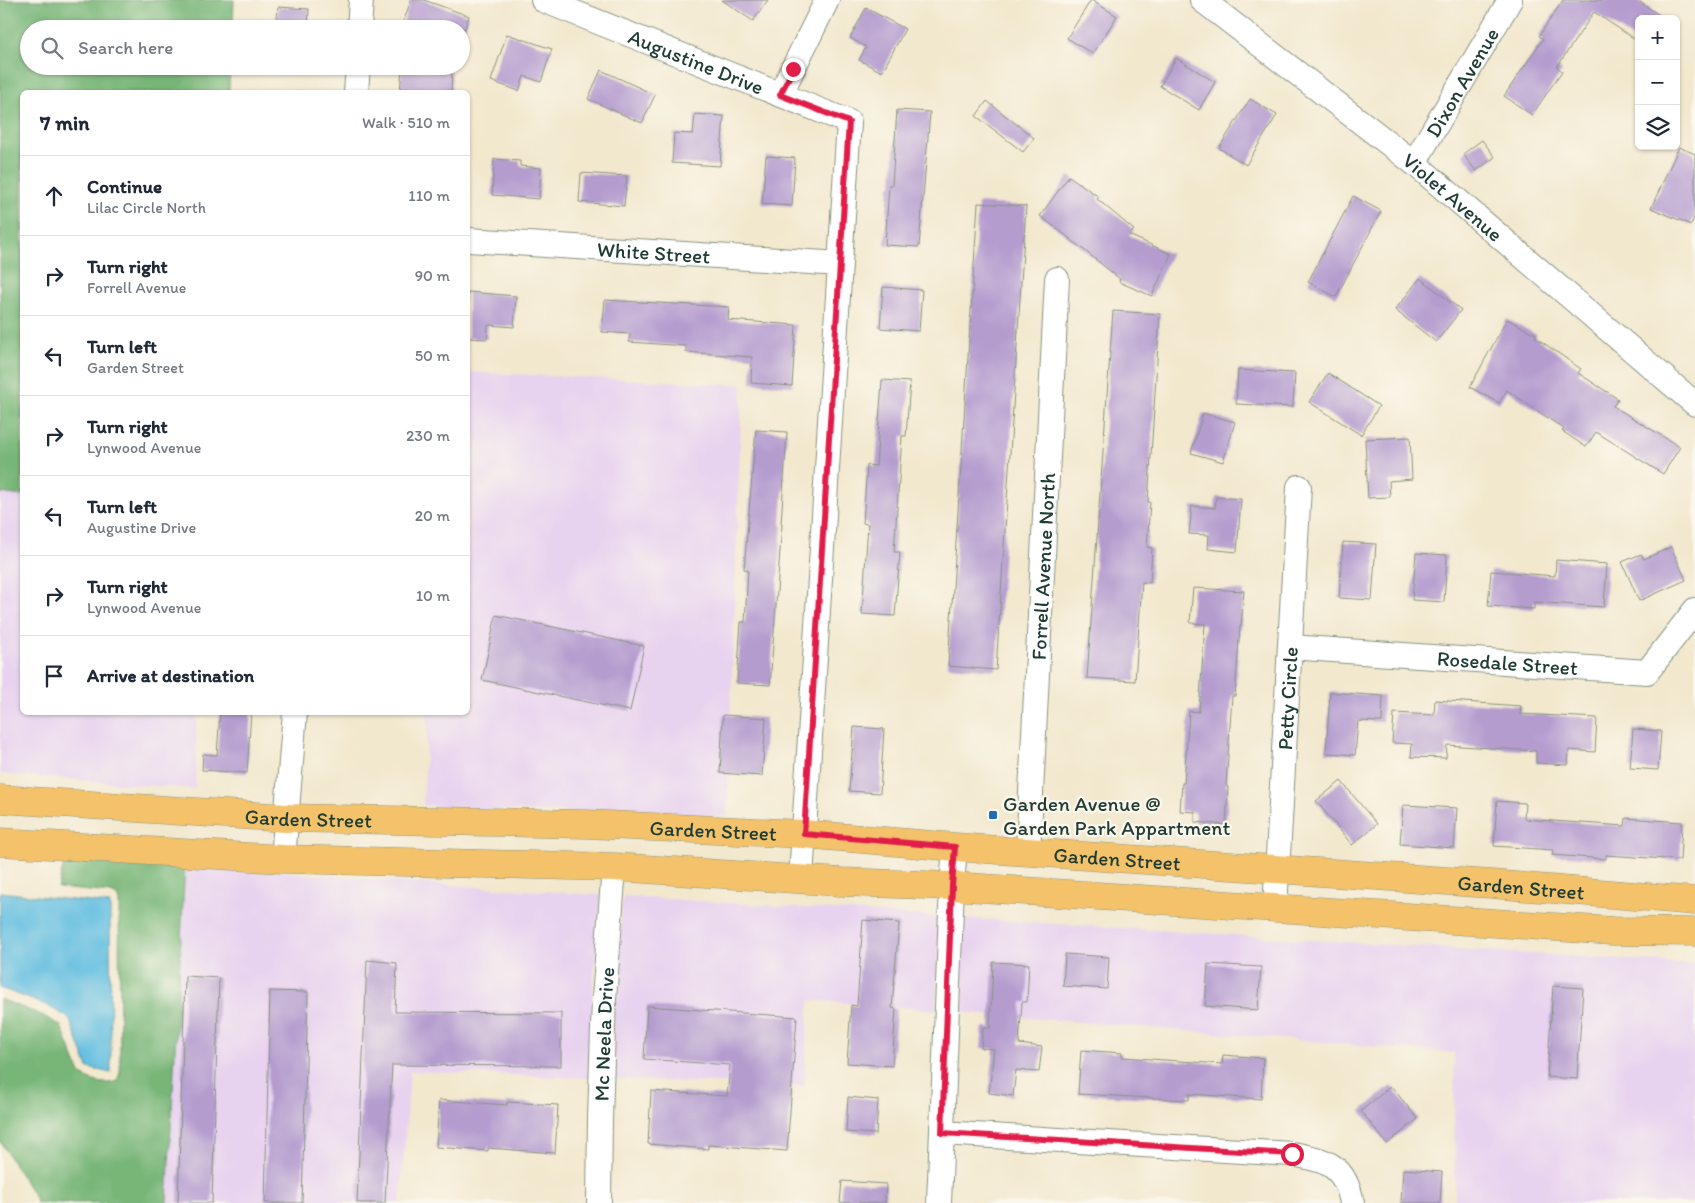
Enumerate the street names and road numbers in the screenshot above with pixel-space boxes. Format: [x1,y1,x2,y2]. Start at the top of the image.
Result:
street label: Augustine Drive [625,23,768,99]
street label: Dixon Avenue [1420,23,1504,141]
street label: Violet Avenue [1398,147,1508,246]
street label: White Street [596,236,711,268]
street label: Forrell Avenue North [1025,472,1060,661]
street label: Rosedale Street [1436,645,1579,680]
street label: Petty Circle [1272,646,1302,751]
street label: Garden Street [244,803,372,832]
street label: Garden Street [649,814,777,845]
street label: Garden Street [1053,841,1182,875]
street label: Garden Street [1457,869,1586,904]
street label: Mc Neela Drive [588,966,619,1102]

